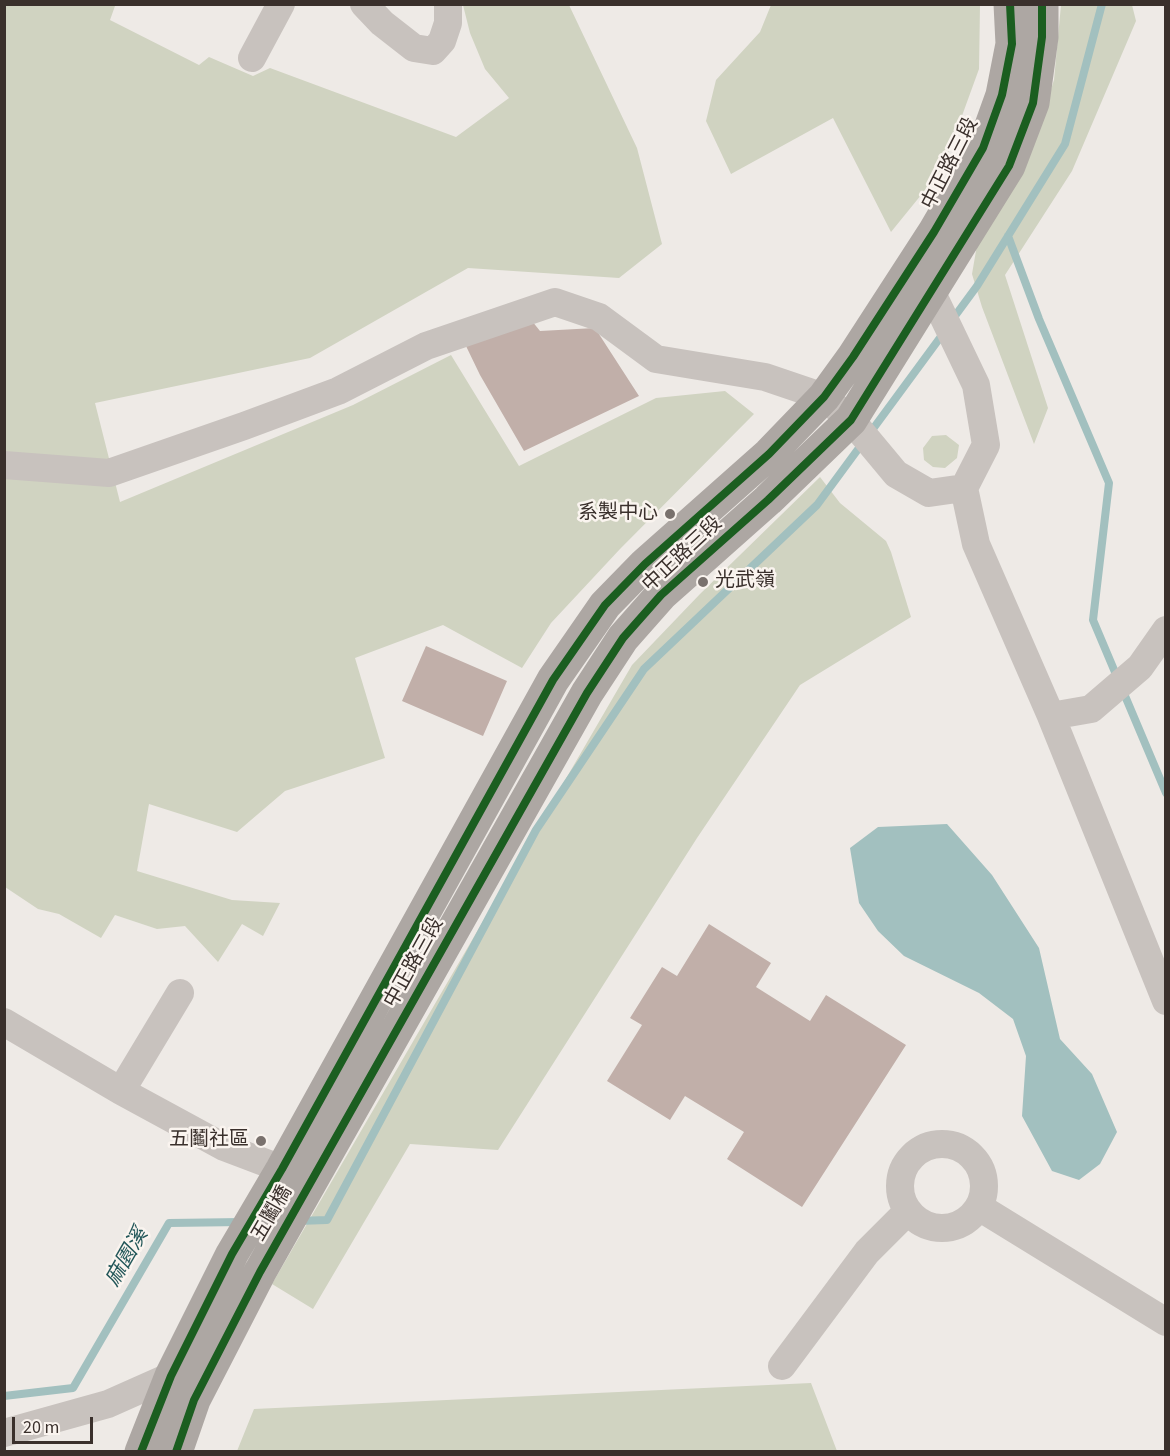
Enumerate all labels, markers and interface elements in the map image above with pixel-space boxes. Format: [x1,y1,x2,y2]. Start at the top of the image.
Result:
street label: 中正路三段 [918,114,984,214]
place label: 系製中心 [578,502,658,526]
marker: 系製中心 [663,507,677,521]
street label: 中正路三段 [638,512,728,598]
place label: 光武嶺 [715,570,775,594]
marker: 光武嶺 [696,575,710,589]
street label: 中正路三段 [380,913,450,1013]
place label: 五鬮社區 [169,1129,249,1153]
marker: 五鬮社區 [254,1134,268,1148]
street label: 五鬮橋 [248,1182,298,1246]
water label: 麻園溪 [101,1224,155,1292]
scale bar [15,1405,96,1443]
text: 20 m [23,1415,59,1440]

